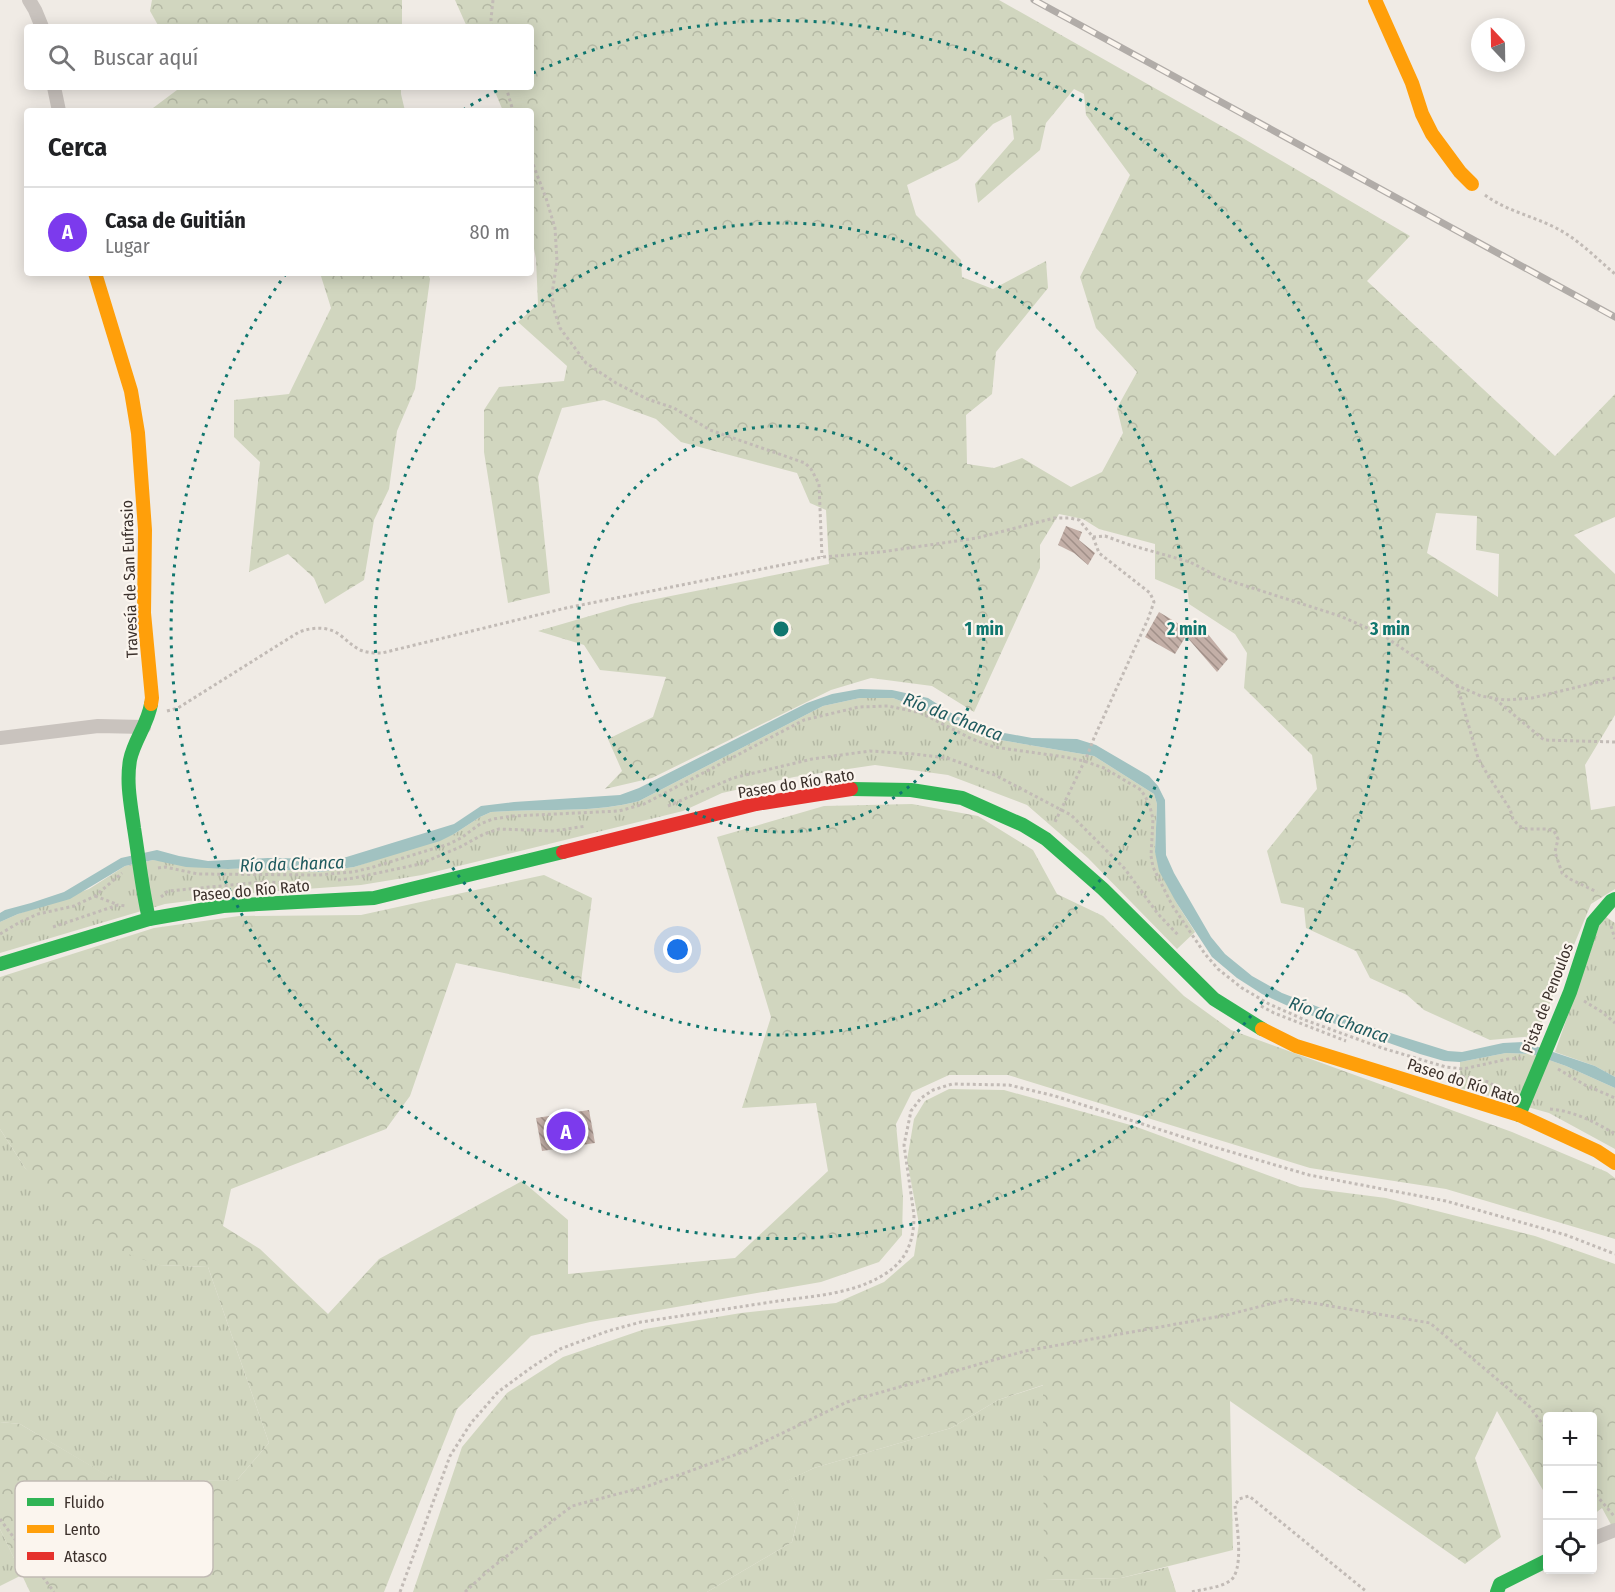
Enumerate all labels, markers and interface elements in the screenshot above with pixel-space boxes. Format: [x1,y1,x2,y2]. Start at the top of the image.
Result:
north arrow [1471,18,1525,72]
search box [24,24,534,90]
icon: search [45,41,78,74]
text: Buscar aquí [93,44,198,71]
text: Cerca [48,132,107,163]
text: Casa de Guitián [105,207,246,234]
text: A [62,220,73,244]
text: 80 m [470,220,510,244]
text: Lugar [105,234,150,258]
street label: Travesía de San Eufrasio [117,500,142,658]
text: 1 min [964,618,1004,640]
text: 2 min [1166,618,1207,640]
text: 3 min [1369,618,1410,640]
centre of rings [771,619,791,639]
water label: Río da Chanca [900,688,1006,746]
street label: Paseo do Río Rato [736,765,856,802]
water label: Río da Chanca [239,851,345,877]
street label: Paseo do Río Rato [192,876,310,905]
your location [663,935,692,964]
street label: Pista de Penoulos [1518,940,1577,1056]
water label: Río da Chanca [1286,992,1392,1048]
street label: Paseo do Río Rato [1405,1054,1523,1109]
pin: A [546,1108,586,1154]
map controls [1543,1412,1597,1574]
button: + [1543,1412,1597,1466]
button: − [1543,1466,1597,1520]
legend [15,1481,213,1577]
text: Fluido [64,1493,104,1512]
text: Lento [64,1520,100,1539]
button: locate [1543,1520,1597,1574]
text: Atasco [64,1547,107,1566]

